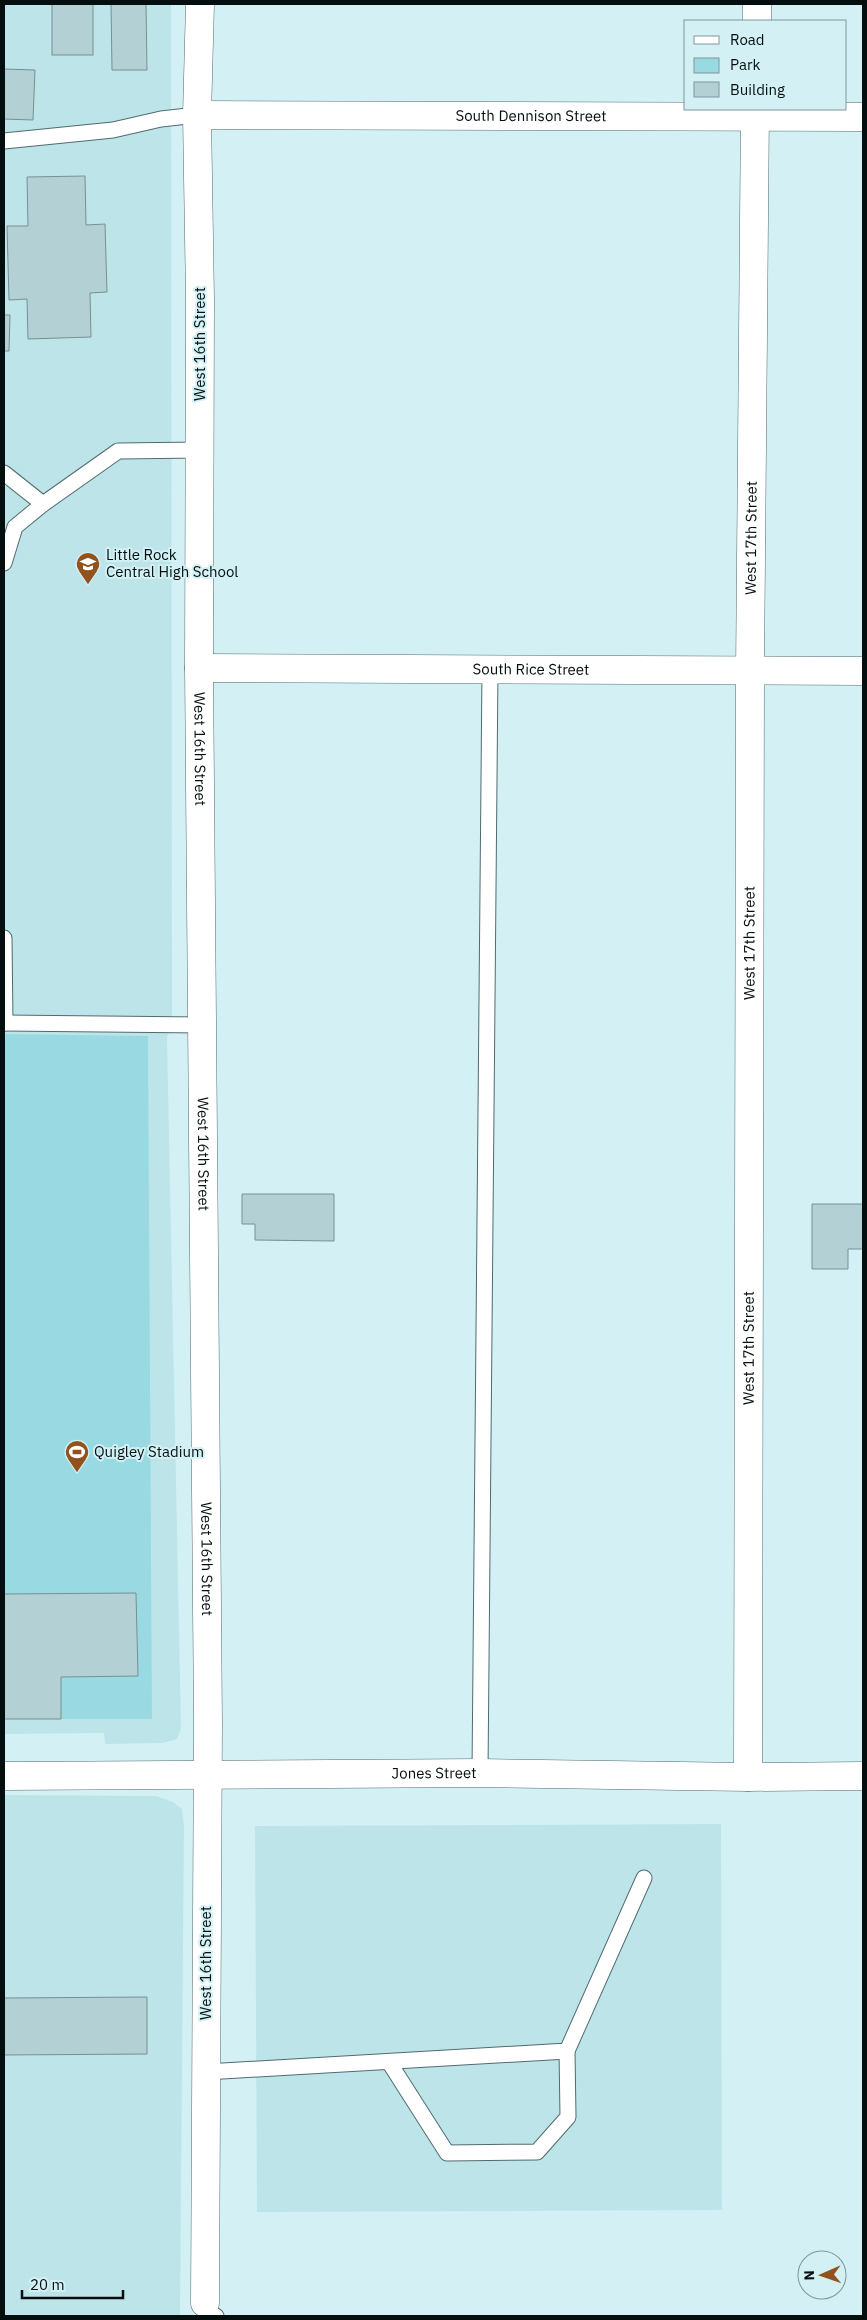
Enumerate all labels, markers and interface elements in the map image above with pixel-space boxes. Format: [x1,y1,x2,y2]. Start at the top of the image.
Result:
legend [684,20,847,110]
text: Road [730,30,765,49]
text: Park [730,55,760,74]
text: Building [730,80,785,99]
street label: South Dennison Street [455,106,607,125]
street label: West 16th Street [190,287,209,401]
street label: West 17th Street [741,481,761,595]
place label: Little Rock Central High School [106,545,238,581]
school or university icon: Little Rock Central High School [75,551,101,585]
street label: South Rice Street [473,659,589,679]
street label: West 16th Street [190,692,210,806]
street label: West 17th Street [739,886,759,1000]
street label: West 16th Street [194,1097,214,1211]
street label: West 17th Street [739,1291,758,1405]
sports icon: Quigley Stadium [64,1439,90,1473]
place label: Quigley Stadium [94,1442,204,1461]
street label: West 16th Street [197,1502,217,1616]
street label: Jones Street [391,1763,476,1783]
street label: West 16th Street [196,1906,215,2020]
north arrow [797,2250,847,2300]
scale bar [22,2268,124,2300]
text: N [800,2270,818,2281]
text: 20 m [30,2275,65,2294]

